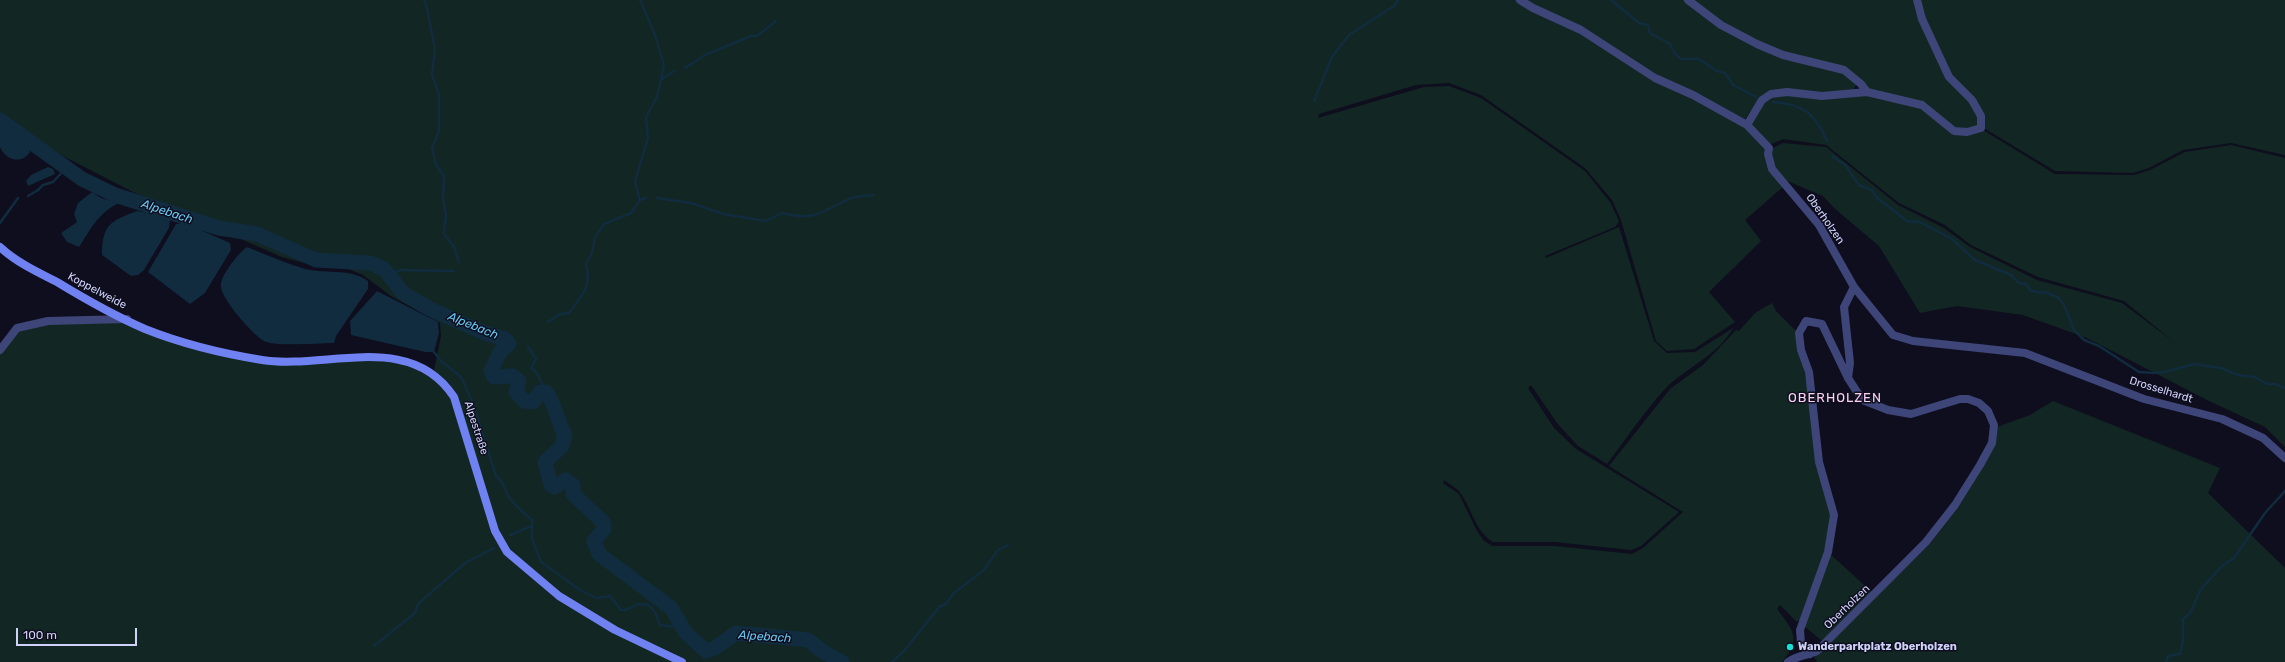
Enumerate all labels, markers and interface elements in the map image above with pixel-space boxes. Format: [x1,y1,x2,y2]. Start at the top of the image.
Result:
street label: Oberholzen [1803,191,1847,247]
water label: Alpebach [140,197,194,227]
street label: Koppelweide [65,270,129,312]
water label: Alpebach [446,309,500,343]
street label: Drosselhardt [2128,374,2194,406]
district label: OBERHOLZEN [1788,390,1882,406]
street label: Alpestraße [461,400,491,456]
street label: Oberholzen [1821,582,1873,632]
scale bar [18,620,139,646]
text: 100 m [23,628,57,642]
water label: Alpebach [738,628,792,646]
place label: Wanderparkplatz Oberholzen [1798,640,1957,654]
marker: Wanderparkplatz Oberholzen [1785,642,1795,652]

